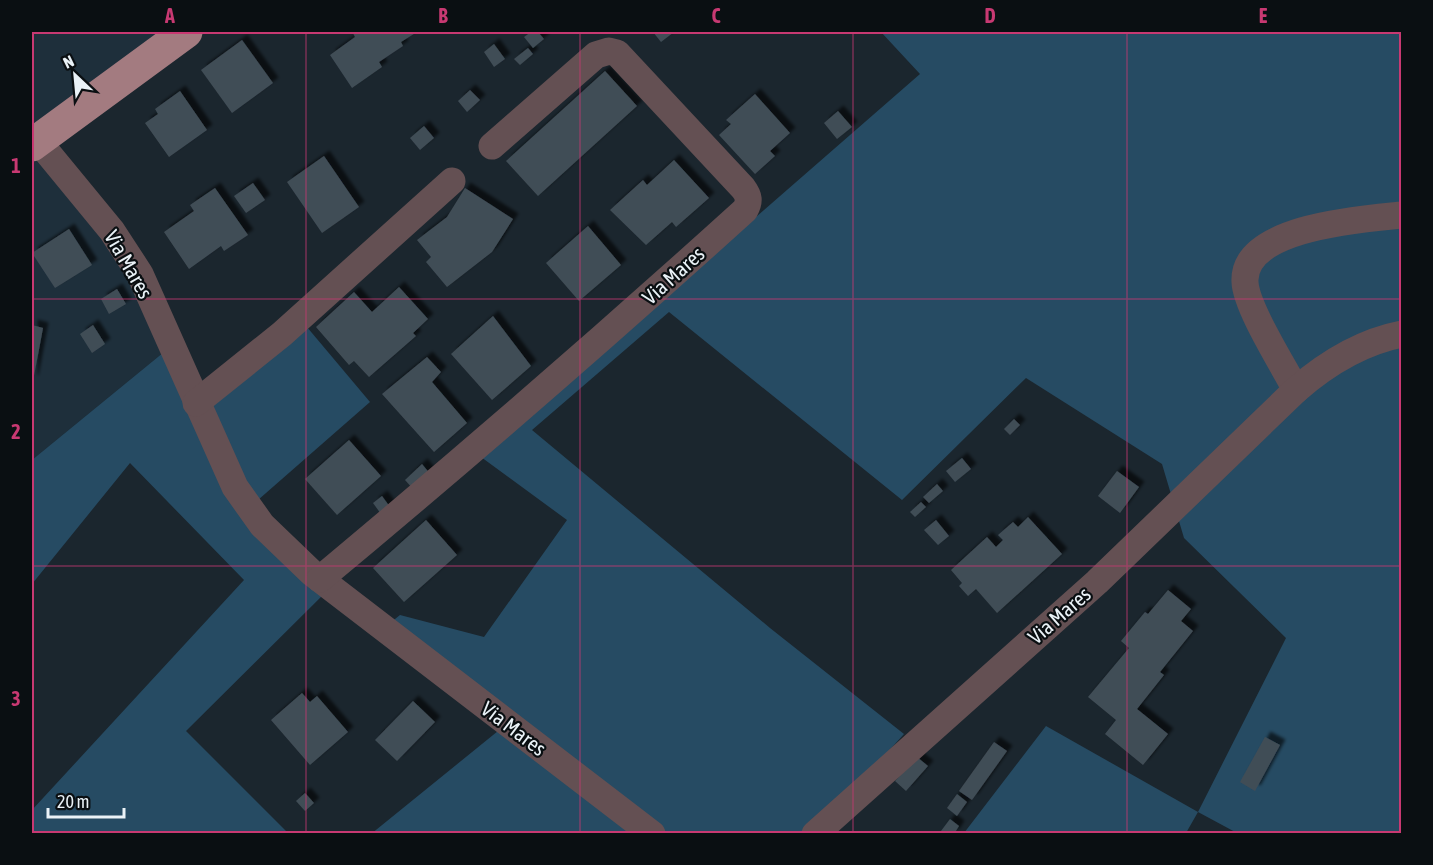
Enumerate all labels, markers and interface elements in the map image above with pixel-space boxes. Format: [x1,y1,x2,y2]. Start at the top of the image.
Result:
text: A [164,4,175,27]
text: B [438,4,448,27]
text: C [712,4,721,27]
text: D [984,4,996,27]
text: E [1259,4,1268,27]
north arrow [45,45,105,105]
text: N [60,51,77,72]
text: 1 [11,154,21,177]
street label: Via Mares [100,226,158,302]
street label: Via Mares [637,241,709,309]
text: 2 [11,420,21,443]
street label: Via Mares [1023,581,1095,649]
text: 3 [11,687,21,710]
street label: Via Mares [477,696,551,760]
scale bar [48,781,124,819]
text: 20 m [57,791,89,812]

